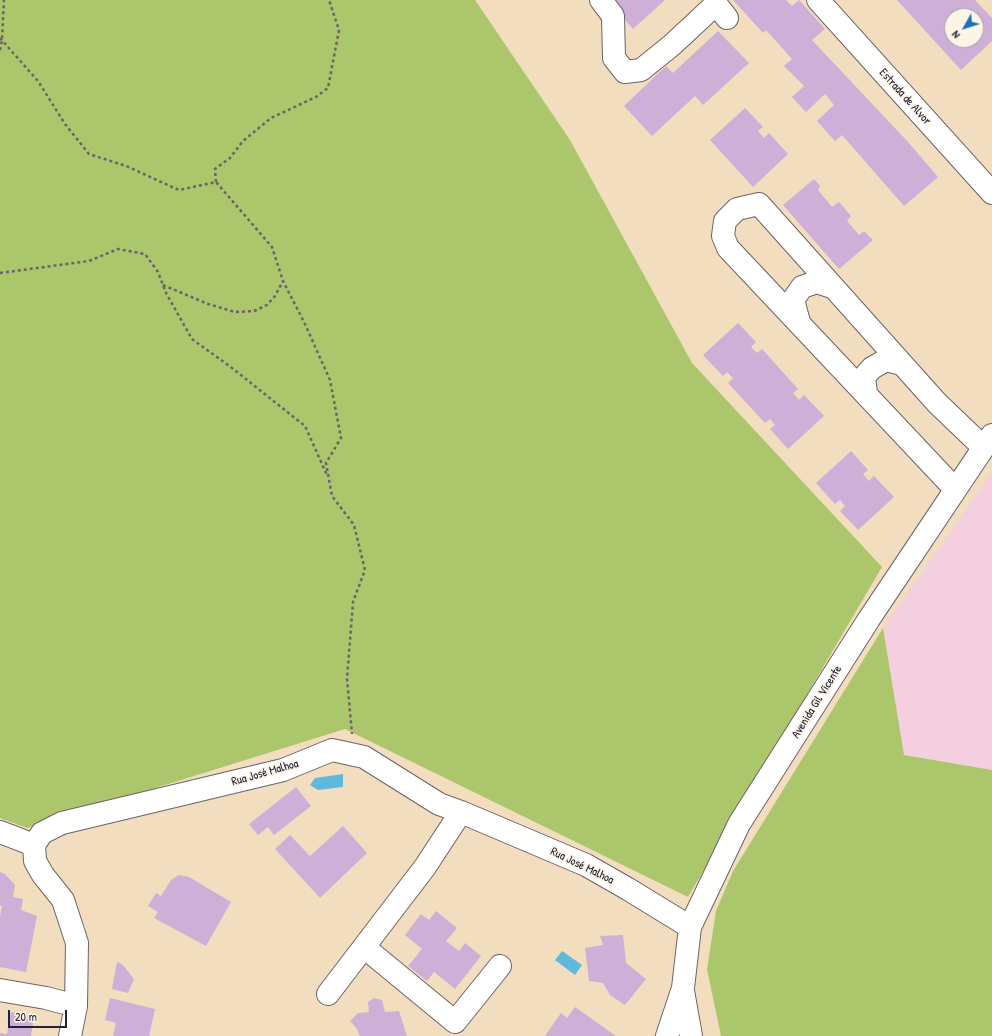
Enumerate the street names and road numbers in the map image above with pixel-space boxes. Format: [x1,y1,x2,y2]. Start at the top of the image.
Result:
street label: Estrada de Alvor [876,66,934,128]
street label: Avenida Gil Vicente [789,663,845,741]
street label: Rua José Malhoa [230,757,300,789]
street label: Rua José Malhoa [548,844,616,888]

